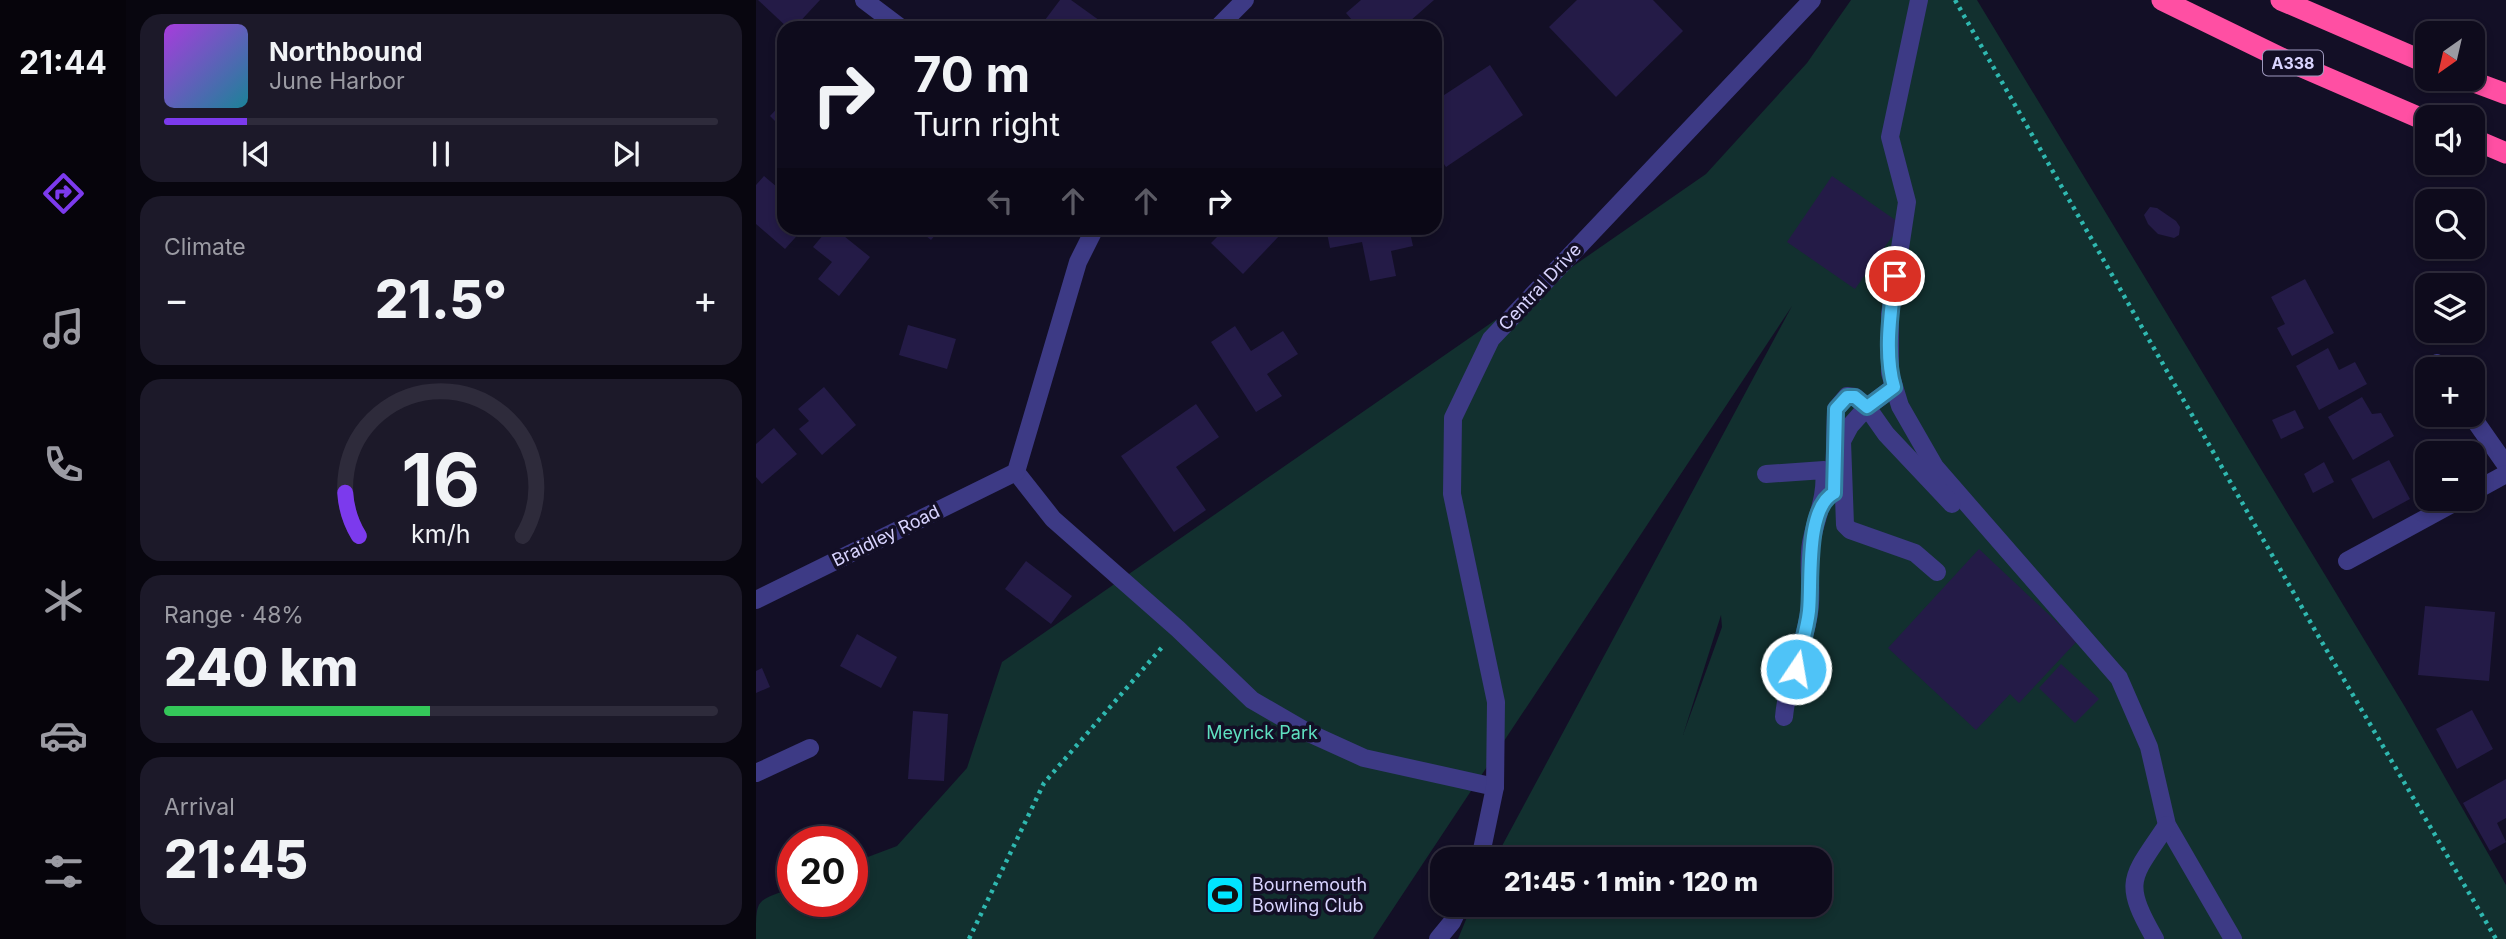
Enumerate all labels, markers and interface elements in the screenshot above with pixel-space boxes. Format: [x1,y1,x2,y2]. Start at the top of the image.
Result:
north arrow [2415,21,2485,91]
map controls [2415,21,2485,511]
text: Northbound [269,36,423,67]
text: 21:44 [19,43,107,82]
text: 70 m [913,45,1030,104]
icon: right [798,49,889,140]
road number: A338 [2263,50,2323,76]
text: June Harbor [269,67,405,95]
text: Turn right [913,105,1060,144]
button: sound [2415,105,2485,175]
icon: previous [237,135,275,173]
icon: pause [422,135,460,173]
icon: next [607,135,645,173]
icon: directions [39,169,88,218]
icon: left [981,182,1019,220]
icon: ahead [1054,182,1092,220]
icon: ahead [1127,182,1165,220]
icon: right [1200,182,1238,220]
button: search [2415,189,2485,259]
text: Climate [164,233,246,261]
street label: Central Drive [1494,239,1585,334]
pin [1865,246,1925,306]
icon: arrive [1876,257,1914,295]
text: 21.5° [375,268,507,331]
button: layers [2415,273,2485,343]
text: − [164,276,189,322]
text: + [693,276,718,322]
icon: music [39,304,88,353]
button: + [2415,357,2485,427]
text: 16 [402,435,480,524]
icon: phone [39,440,88,489]
button: − [2415,441,2485,511]
street label: Braidley Road [829,500,943,571]
text: km/h [411,518,471,548]
icon: climate [39,576,88,625]
text: Range · 48% [164,601,304,629]
position arrow [1759,632,1833,706]
text: 240 km [164,636,359,699]
icon: car [39,711,88,760]
park label: Meyrick Park [1206,722,1318,743]
text: Arrival [164,793,235,821]
speed limit sign: 20 [777,826,868,917]
text: 21:45 [164,828,308,891]
icon: filters [39,847,88,896]
text: 21:45 · 1 min · 120 m [1504,866,1758,897]
sports icon: Bournemouth Bowling Club [1204,874,1246,916]
place label: Bournemouth Bowling Club [1252,874,1367,916]

